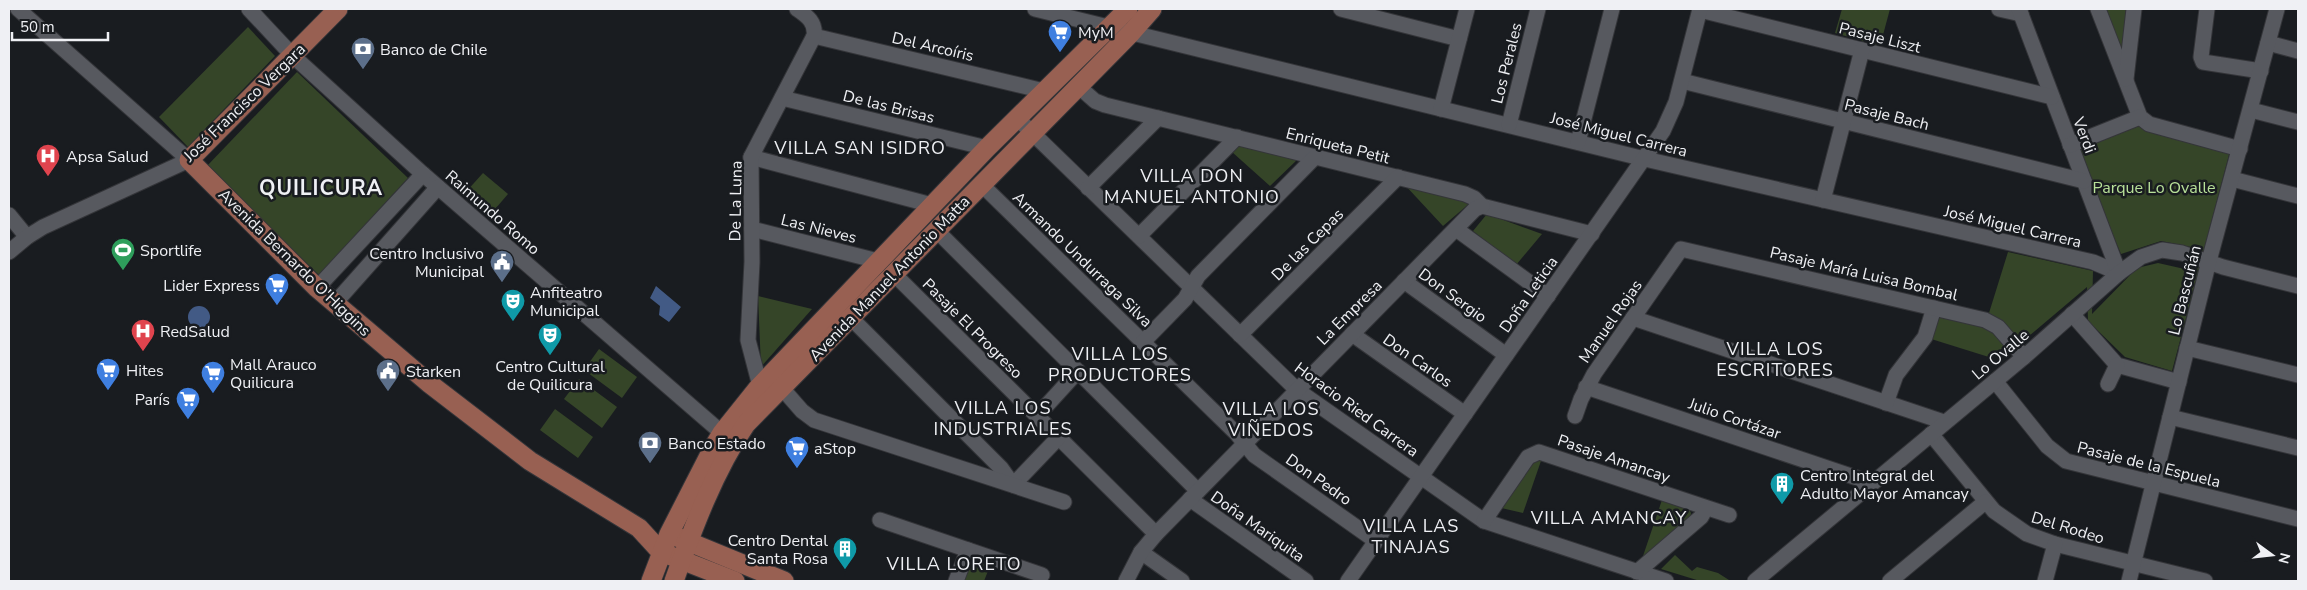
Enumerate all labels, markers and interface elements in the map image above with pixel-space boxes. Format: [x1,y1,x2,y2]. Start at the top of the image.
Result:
scale bar [12,10,109,42]
text: 50 m [20,17,55,37]
street label: Pasaje Liszt [1836,17,1923,59]
supermarket icon: MyM [1047,19,1073,53]
street label: Los Perales [1486,21,1528,106]
place label: MyM [1078,22,1114,44]
street label: Del Arcoíris [890,27,976,67]
bank icon: Banco de Chile [350,36,376,70]
street label: José Francisco Vergara [178,39,310,167]
place label: Banco de Chile [380,39,487,61]
street label: De las Brisas [841,85,937,129]
street label: Pasaje Bach [1842,94,1931,136]
street label: José Miguel Carrera [1547,107,1690,163]
street label: Verdi [2067,113,2101,157]
street label: Enriqueta Petit [1284,122,1392,170]
district label: VILLA SAN ISIDRO [773,136,946,160]
hospital icon: Apsa Salud [35,143,61,177]
place label: Apsa Salud [66,146,149,168]
street label: De La Luna [724,160,748,242]
district label: VILLA DON MANUEL ANTONIO [1104,164,1280,209]
street label: Raimundo Romo [440,165,545,260]
district label: QUILICURA [259,174,383,202]
park label: Parque Lo Ovalle [2092,177,2216,199]
street label: Avenida Bernardo O'Higgins [213,184,375,342]
street label: Armando Undurraga Silva [1008,187,1157,332]
street label: Avenida Manuel Antonio Matta [804,191,975,366]
street label: José Miguel Carrera [1941,200,2084,253]
street label: De las Cepas [1267,204,1349,286]
street label: Las Nieves [779,209,859,249]
sports icon: Sportlife [110,237,136,271]
place label: Sportlife [140,240,202,262]
street label: Pasaje María Luisa Bombal [1768,242,1960,306]
place label: Centro Inclusivo Municipal [369,243,484,283]
street label: Lo Bascuñán [2163,243,2207,337]
public building icon: Centro Inclusivo Municipal [489,249,515,283]
street label: Doña Leticia [1494,252,1563,337]
street label: Don Sergio [1414,263,1491,328]
supermarket icon: Lider Express [264,272,290,306]
street label: Pasaje El Progreso [917,274,1027,384]
place label: Lider Express [163,275,260,297]
street label: La Empresa [1312,275,1387,350]
street label: Manuel Rojas [1574,276,1648,368]
place label: Anfiteatro Municipal [530,282,602,322]
theatre icon: Anfiteatro Municipal [500,288,526,322]
hospital icon: RedSalud [130,318,156,352]
place label: RedSalud [160,321,230,343]
theatre icon: Centro Cultural de Quilicura [537,322,563,356]
street label: Lo Ovalle [1967,324,2034,385]
street label: Don Carlos [1378,329,1456,393]
district label: VILLA LOS ESCRITORES [1716,337,1834,382]
district label: VILLA LOS PRODUCTORES [1048,342,1192,387]
place label: Mall Arauco Quilicura [230,354,317,394]
place label: Centro Cultural de Quilicura [495,356,605,396]
supermarket icon: Hites [95,357,121,391]
street label: Horacio Ried Carrera [1290,357,1423,462]
public building icon: Starken [375,358,401,392]
place label: Hites [126,360,164,382]
supermarket icon: Mall Arauco Quilicura [200,360,226,394]
place label: Starken [406,361,461,383]
supermarket icon: París [175,386,201,420]
place label: París [135,389,170,411]
street label: Julio Cortázar [1685,393,1784,445]
district label: VILLA LOS INDUSTRIALES [934,396,1072,441]
district label: VILLA LOS VIÑEDOS [1222,397,1319,442]
street label: Pasaje Amancay [1554,429,1674,489]
bank icon: Banco Estado [637,430,663,464]
place label: Banco Estado [668,433,766,455]
supermarket icon: aStop [784,435,810,469]
street label: Pasaje de la Espuela [2075,437,2223,493]
place label: aStop [814,438,856,460]
street label: Don Pedro [1281,449,1356,511]
place label: Centro Integral del Adulto Mayor Amancay [1800,465,1970,505]
building icon: Centro Integral del Adulto Mayor Amancay [1769,471,1795,505]
street label: Doña Mariquita [1206,486,1309,567]
district label: VILLA AMANCAY [1530,506,1687,530]
street label: Del Rodeo [2028,506,2107,550]
district label: VILLA LAS TINAJAS [1362,514,1459,559]
place label: Centro Dental Santa Rosa [728,530,828,570]
north arrow [2247,530,2297,580]
building icon: Centro Dental Santa Rosa [832,536,858,570]
text: N [2274,551,2295,566]
district label: VILLA LORETO [885,552,1022,576]

